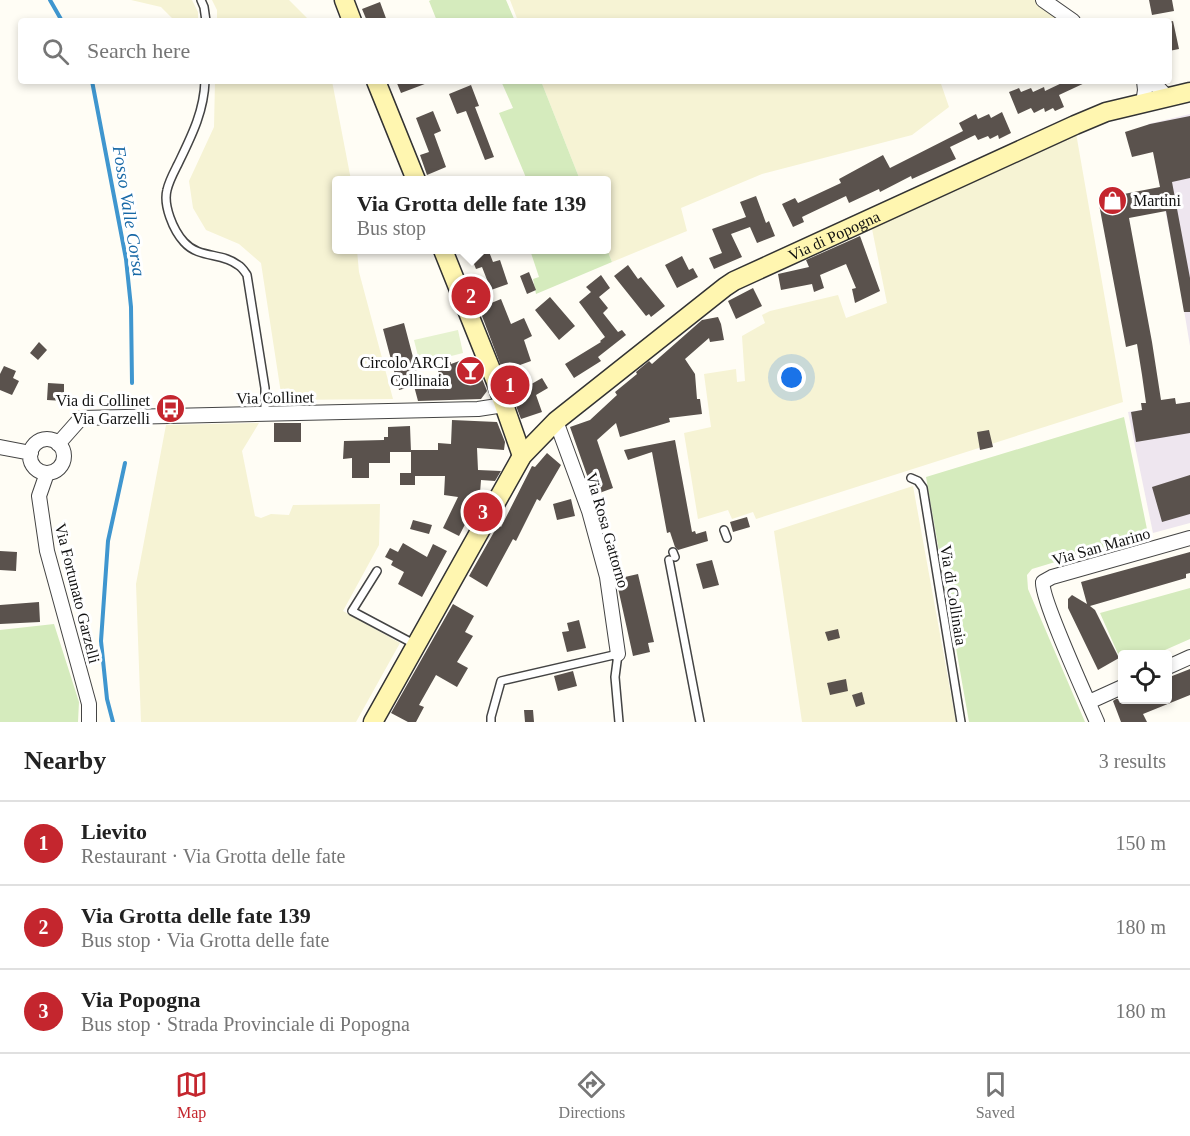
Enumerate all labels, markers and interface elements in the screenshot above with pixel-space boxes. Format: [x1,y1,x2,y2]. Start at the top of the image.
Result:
search box [18,18,1172,84]
icon: search [39,35,72,68]
text: Search here [87,38,190,63]
water label: Fosso Valle Corsa [109,143,149,278]
popup [332,176,611,254]
shop icon: Martini [1096,184,1128,216]
text: Via Grotta delle fate 139 [357,191,586,216]
place label: Martini [1133,192,1182,209]
street label: Via di Popogna [786,208,882,264]
text: Bus stop [357,217,426,239]
pin: 2 [452,274,490,318]
place label: Circolo ARCI Collinaia [360,354,449,389]
bar icon: Circolo ARCI Collinaia [454,355,486,387]
pin: 1 [490,362,530,408]
your location [777,363,806,392]
street label: Via Collinet [236,388,315,407]
place label: Via di Collinet Via Garzelli [56,392,151,427]
bus stop icon: Via di Collinet Via Garzelli [155,393,187,425]
street label: Via Rosa Gattorno [583,471,632,590]
pin: 3 [464,490,502,534]
street label: Via Fortunato Garzelli [52,521,103,666]
street label: Via San Marino [1050,524,1152,569]
street label: Via di Collinaia [937,544,970,646]
map controls [1118,650,1172,704]
button: locate [1118,650,1172,704]
text: Nearby [24,746,106,775]
text: 3 results [1099,750,1166,772]
text: Lievito [81,819,147,844]
text: 1 [39,832,49,854]
text: 150 m [1115,832,1166,854]
text: Restaurant · Via Grotta delle fate [81,845,345,867]
text: Via Grotta delle fate 139 [81,903,311,928]
text: 2 [39,916,49,938]
text: 180 m [1115,916,1166,938]
text: Bus stop · Via Grotta delle fate [81,929,329,951]
text: Via Popogna [81,987,201,1012]
text: 3 [39,1000,49,1022]
text: 180 m [1115,1000,1166,1022]
text: Bus stop · Strada Provinciale di Popogna [81,1013,410,1035]
tab: Map [175,1068,208,1122]
tab: Directions [559,1068,625,1122]
tab: Saved [976,1068,1015,1122]

